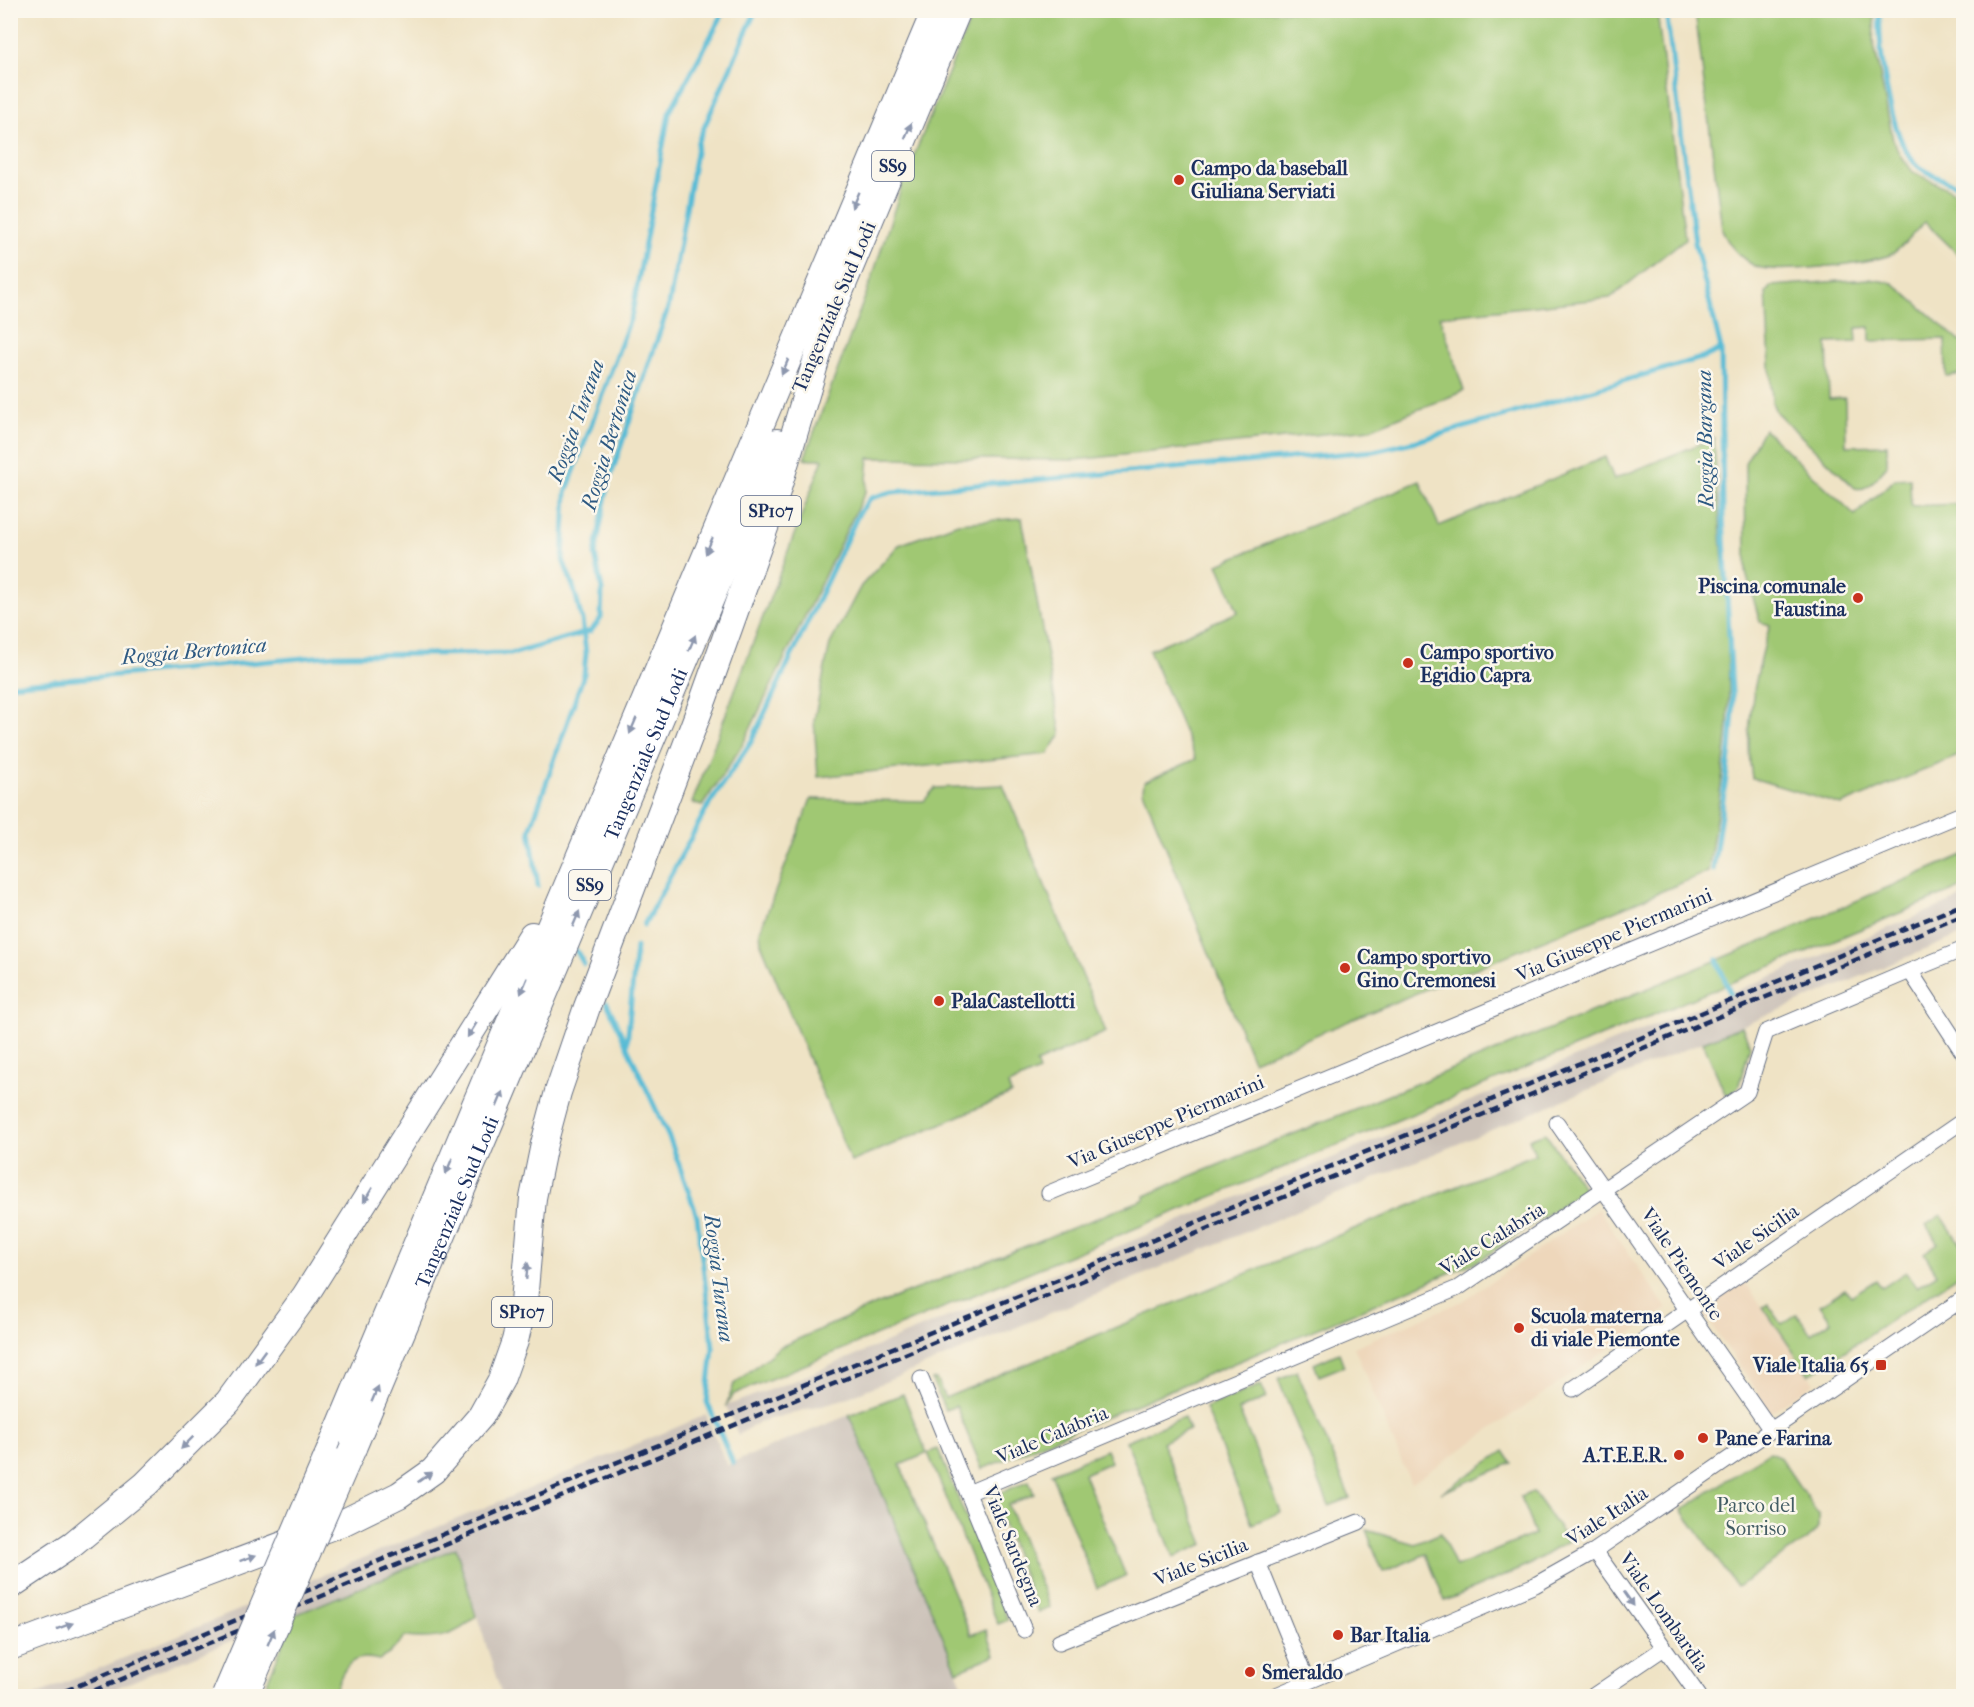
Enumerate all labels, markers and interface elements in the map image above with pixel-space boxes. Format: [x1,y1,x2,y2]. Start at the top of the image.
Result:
one-way arrow [903,122,913,140]
road number: SS9 [872,151,914,181]
place label: Campo da baseball Giuliana Serviati [1191,157,1348,203]
marker: Campo da baseball Giuliana Serviati [1172,173,1186,187]
one-way arrow [851,191,860,208]
street label: Tangenziale Sud Lodi [787,218,881,396]
water label: Roggia Turana [542,356,609,488]
one-way arrow [780,358,790,376]
water label: Roggia Bertonica [576,367,642,515]
water label: Roggia Bargana [1692,370,1718,510]
road number: SP107 [741,496,801,526]
one-way arrow [704,538,714,556]
place label: Piscina comunale Faustina [1698,575,1847,621]
marker: Piscina comunale Faustina [1851,591,1865,605]
water label: Roggia Bertonica [118,633,268,669]
one-way arrow [688,634,697,651]
place label: Campo sportivo Egidio Capra [1420,641,1554,687]
marker: Campo sportivo Egidio Capra [1401,656,1415,670]
street label: Tangenziale Sud Lodi [599,665,692,844]
one-way arrow [628,717,638,735]
road number: SS9 [569,870,611,900]
street label: Via Giuseppe Piermarini [1512,883,1716,987]
one-way arrow [572,910,581,928]
place label: Campo sportivo Gino Cremonesi [1357,946,1497,992]
marker: Campo sportivo Gino Cremonesi [1338,961,1352,975]
one-way arrow [519,978,529,996]
place label: PalaCastellotti [951,990,1076,1013]
marker: PalaCastellotti [932,994,946,1008]
one-way arrow [467,1022,478,1038]
street label: Via Giuseppe Piermarini [1064,1070,1268,1174]
one-way arrow [495,1089,505,1107]
street label: Tangenziale Sud Lodi [410,1112,503,1291]
one-way arrow [444,1158,454,1176]
one-way arrow [363,1187,374,1203]
street label: Viale Calabria [1435,1197,1549,1281]
street label: Viale Sicilia [1708,1199,1804,1275]
street label: Viale Piemonte [1635,1203,1728,1325]
water label: Roggia Turana [699,1211,739,1343]
one-way arrow [522,1262,532,1281]
road number: SP107 [492,1297,552,1327]
place label: Scuola materna di viale Piemonte [1531,1305,1680,1351]
marker: Scuola materna di viale Piemonte [1512,1321,1526,1335]
one-way arrow [255,1350,267,1365]
place label: Viale Italia 65 [1752,1354,1869,1377]
marker: Viale Italia 65 [1874,1358,1888,1372]
one-way arrow [370,1385,380,1403]
street label: Viale Calabria [992,1401,1112,1469]
place label: Pane e Farina [1715,1427,1832,1450]
marker: Pane e Farina [1696,1431,1710,1445]
one-way arrow [181,1436,195,1450]
place label: A.T.E.E.R. [1581,1444,1667,1467]
marker: A.T.E.E.R. [1672,1448,1686,1462]
one-way arrow [416,1471,432,1483]
street label: Viale Sardegna [978,1481,1048,1610]
street label: Viale Italia [1561,1481,1653,1551]
park label: Parco del Sorriso [1716,1494,1796,1540]
street label: Viale Sicilia [1150,1532,1252,1592]
street label: Viale Lombardia [1614,1547,1714,1677]
one-way arrow [239,1553,257,1562]
one-way arrow [1623,1590,1635,1606]
one-way arrow [56,1621,74,1630]
place label: Bar Italia [1350,1624,1430,1647]
marker: Bar Italia [1331,1628,1345,1642]
one-way arrow [266,1629,275,1646]
place label: Smeraldo [1262,1661,1343,1684]
marker: Smeraldo [1243,1665,1257,1679]

